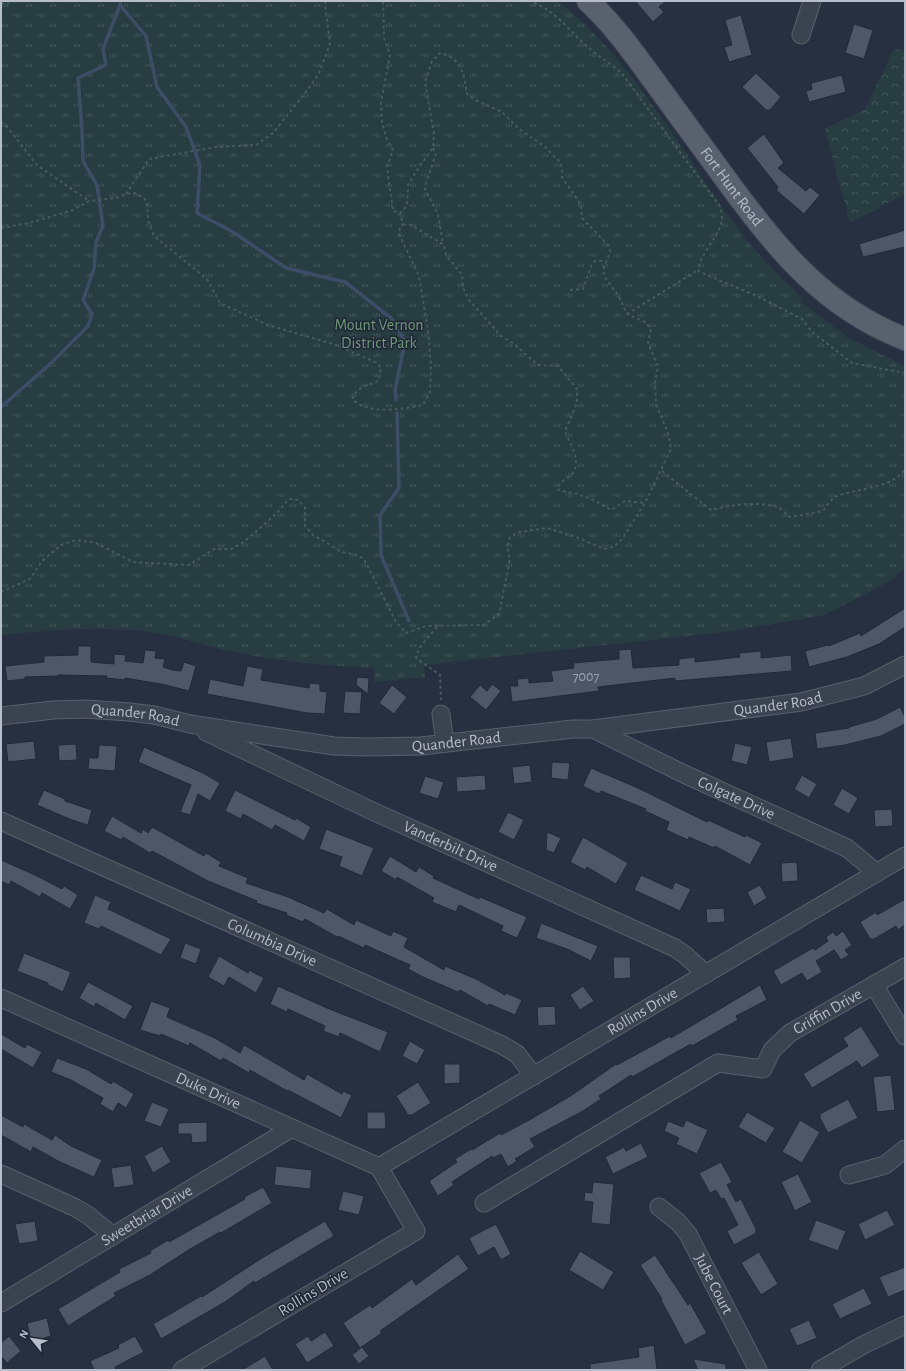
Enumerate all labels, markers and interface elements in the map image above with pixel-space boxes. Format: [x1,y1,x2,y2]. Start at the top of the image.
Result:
street label: Fort Hunt Road [697,144,766,229]
park label: Mount Vernon District Park [334,317,424,351]
house number: 7007 [573,670,599,684]
street label: Quander Road [733,689,824,720]
street label: Quander Road [90,701,181,729]
street label: Quander Road [412,729,502,755]
street label: Colgate Drive [695,773,777,822]
street label: Vanderbilt Drive [401,818,500,875]
street label: Columbia Drive [225,915,319,969]
street label: Rollins Drive [605,985,680,1038]
street label: Griffin Drive [790,986,864,1037]
street label: Duke Drive [174,1069,243,1112]
street label: Sweetbriar Drive [98,1182,195,1249]
street label: Jube Court [692,1251,736,1317]
street label: Rollins Drive [275,1265,351,1319]
north arrow [12,1319,52,1359]
text: N [17,1328,30,1340]

